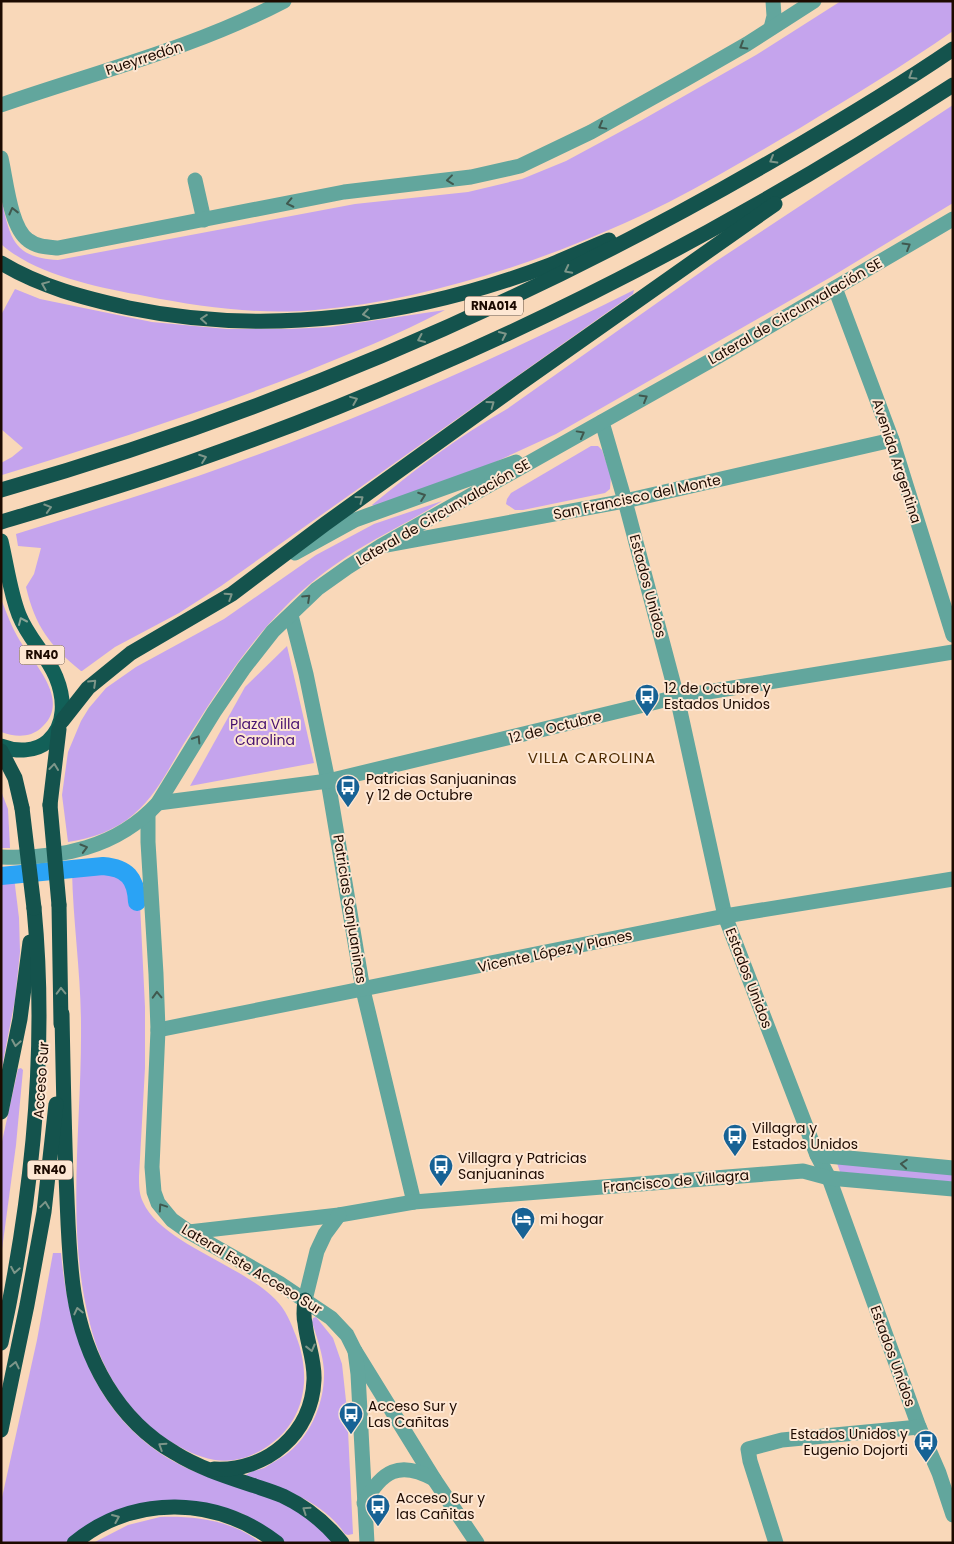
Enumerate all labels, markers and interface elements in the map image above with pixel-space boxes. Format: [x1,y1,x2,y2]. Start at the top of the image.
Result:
street label: Pueyrredón [103,36,185,80]
one-way arrow [740,39,749,49]
one-way arrow [908,69,917,79]
one-way arrow [598,120,607,130]
one-way arrow [770,154,779,164]
one-way arrow [446,174,454,185]
one-way arrow [285,197,294,207]
one-way arrow [8,206,19,215]
one-way arrow [902,242,911,252]
street label: Lateral de Circunvalación SE [704,253,886,369]
one-way arrow [565,264,574,274]
one-way arrow [41,281,50,292]
road number: RNA014 [465,296,523,316]
one-way arrow [362,308,370,318]
one-way arrow [200,313,208,324]
one-way arrow [498,331,507,342]
one-way arrow [417,333,426,344]
one-way arrow [639,394,648,404]
one-way arrow [350,396,358,406]
street label: Avenida Argentina [867,396,927,526]
one-way arrow [486,401,495,410]
one-way arrow [576,430,585,440]
one-way arrow [198,454,206,464]
street label: Lateral de Circunvalación SE [352,454,534,570]
street label: San Francisco del Monte [551,469,723,525]
one-way arrow [417,492,426,502]
one-way arrow [354,496,364,505]
one-way arrow [43,503,52,513]
street label: Estados Unidos [625,532,671,640]
one-way arrow [224,593,233,602]
one-way arrow [302,595,311,604]
one-way arrow [18,618,28,627]
road number: RN40 [20,646,64,664]
place label: 12 de Octubre y Estados Unidos [664,678,771,714]
one-way arrow [87,680,96,689]
bus stop icon: 12 de Octubre y Estados Unidos [634,683,660,717]
street label: 12 de Octubre [506,706,604,748]
park label: Plaza Villa Carolina [230,714,300,750]
one-way arrow [190,736,200,745]
district label: VILLA CAROLINA [528,747,656,768]
one-way arrow [48,763,59,771]
place label: Patricias Sanjuaninas y 12 de Octubre [366,769,516,805]
bus stop icon: Patricias Sanjuaninas y 12 de Octubre [335,774,361,808]
street label: Patricias Sanjuaninas [328,833,372,985]
one-way arrow [80,843,88,854]
street label: Vicente López y Planes [476,925,634,977]
street label: Estados Unidos [721,925,777,1031]
one-way arrow [56,987,66,995]
one-way arrow [152,991,162,998]
one-way arrow [11,1039,21,1048]
street label: Acceso Sur [28,1041,54,1119]
place label: Villagra y Estados Unidos [752,1118,858,1154]
bus stop icon: Villagra y Estados Unidos [722,1123,748,1157]
place label: Villagra y Patricias Sanjuaninas [458,1148,587,1184]
bus stop icon: Villagra y Patricias Sanjuaninas [428,1153,454,1187]
one-way arrow [900,1158,908,1169]
road number: RN40 [28,1160,72,1180]
street label: Francisco de Villagra [602,1165,750,1197]
one-way arrow [39,1201,50,1209]
one-way arrow [159,1204,168,1213]
hotel icon: mi hogar [510,1206,536,1240]
place label: mi hogar [540,1209,604,1229]
street label: Lateral Este Acceso Sur [178,1219,326,1319]
one-way arrow [11,1266,21,1275]
street label: Estados Unidos [865,1303,921,1409]
one-way arrow [73,1307,84,1316]
one-way arrow [305,1344,316,1353]
one-way arrow [9,1361,20,1370]
place label: Acceso Sur y Las Cañitas [368,1396,457,1432]
bus stop icon: Acceso Sur y Las Cañitas [338,1401,364,1435]
place label: Estados Unidos y Eugenio Dojorti [790,1424,908,1460]
bus stop icon: Estados Unidos y Eugenio Dojorti [913,1429,939,1463]
one-way arrow [159,1442,168,1452]
place label: Acceso Sur y las Cañitas [396,1488,485,1524]
bus stop icon: Acceso Sur y las Cañitas [365,1493,391,1527]
one-way arrow [303,1507,312,1516]
one-way arrow [111,1514,120,1525]

